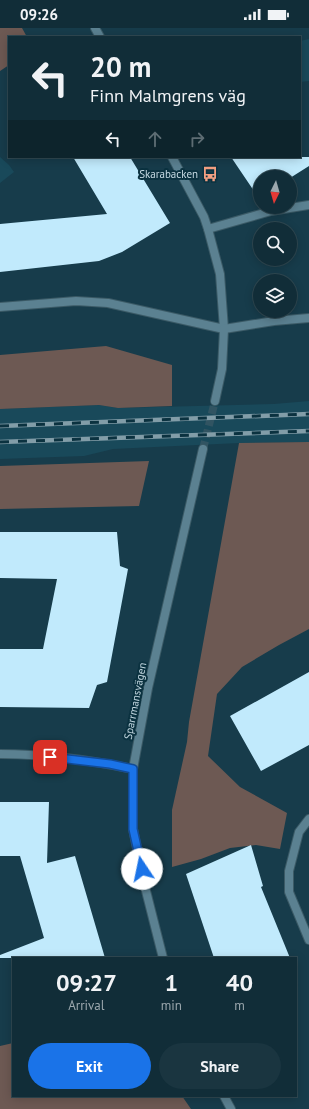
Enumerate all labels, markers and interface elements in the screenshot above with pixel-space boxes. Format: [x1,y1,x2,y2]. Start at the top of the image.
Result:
text: 09:26 [20,5,58,24]
text: 20 m [90,48,151,85]
icon: left [24,52,76,104]
text: Finn Malmgrens väg [90,84,246,107]
icon: left [102,128,124,150]
icon: ahead [144,128,166,150]
icon: right [186,128,208,150]
bus stop icon: Skarabacken [201,165,219,183]
place label: Skarabacken [139,167,198,181]
north arrow [253,170,297,214]
map controls [253,170,297,318]
button: search [253,222,297,266]
button: layers [253,274,297,318]
street label: Sparrmansvägen [121,661,149,741]
pin [33,740,67,774]
icon: arrive [39,746,61,768]
position arrow [121,848,163,890]
text: 09:27 [56,967,117,998]
text: 1 [165,967,178,998]
text: 40 [226,967,253,998]
text: Arrival [68,997,105,1014]
text: min [161,997,182,1014]
text: m [234,997,245,1014]
button: Exit [28,1043,151,1089]
button: Share [159,1043,281,1089]

